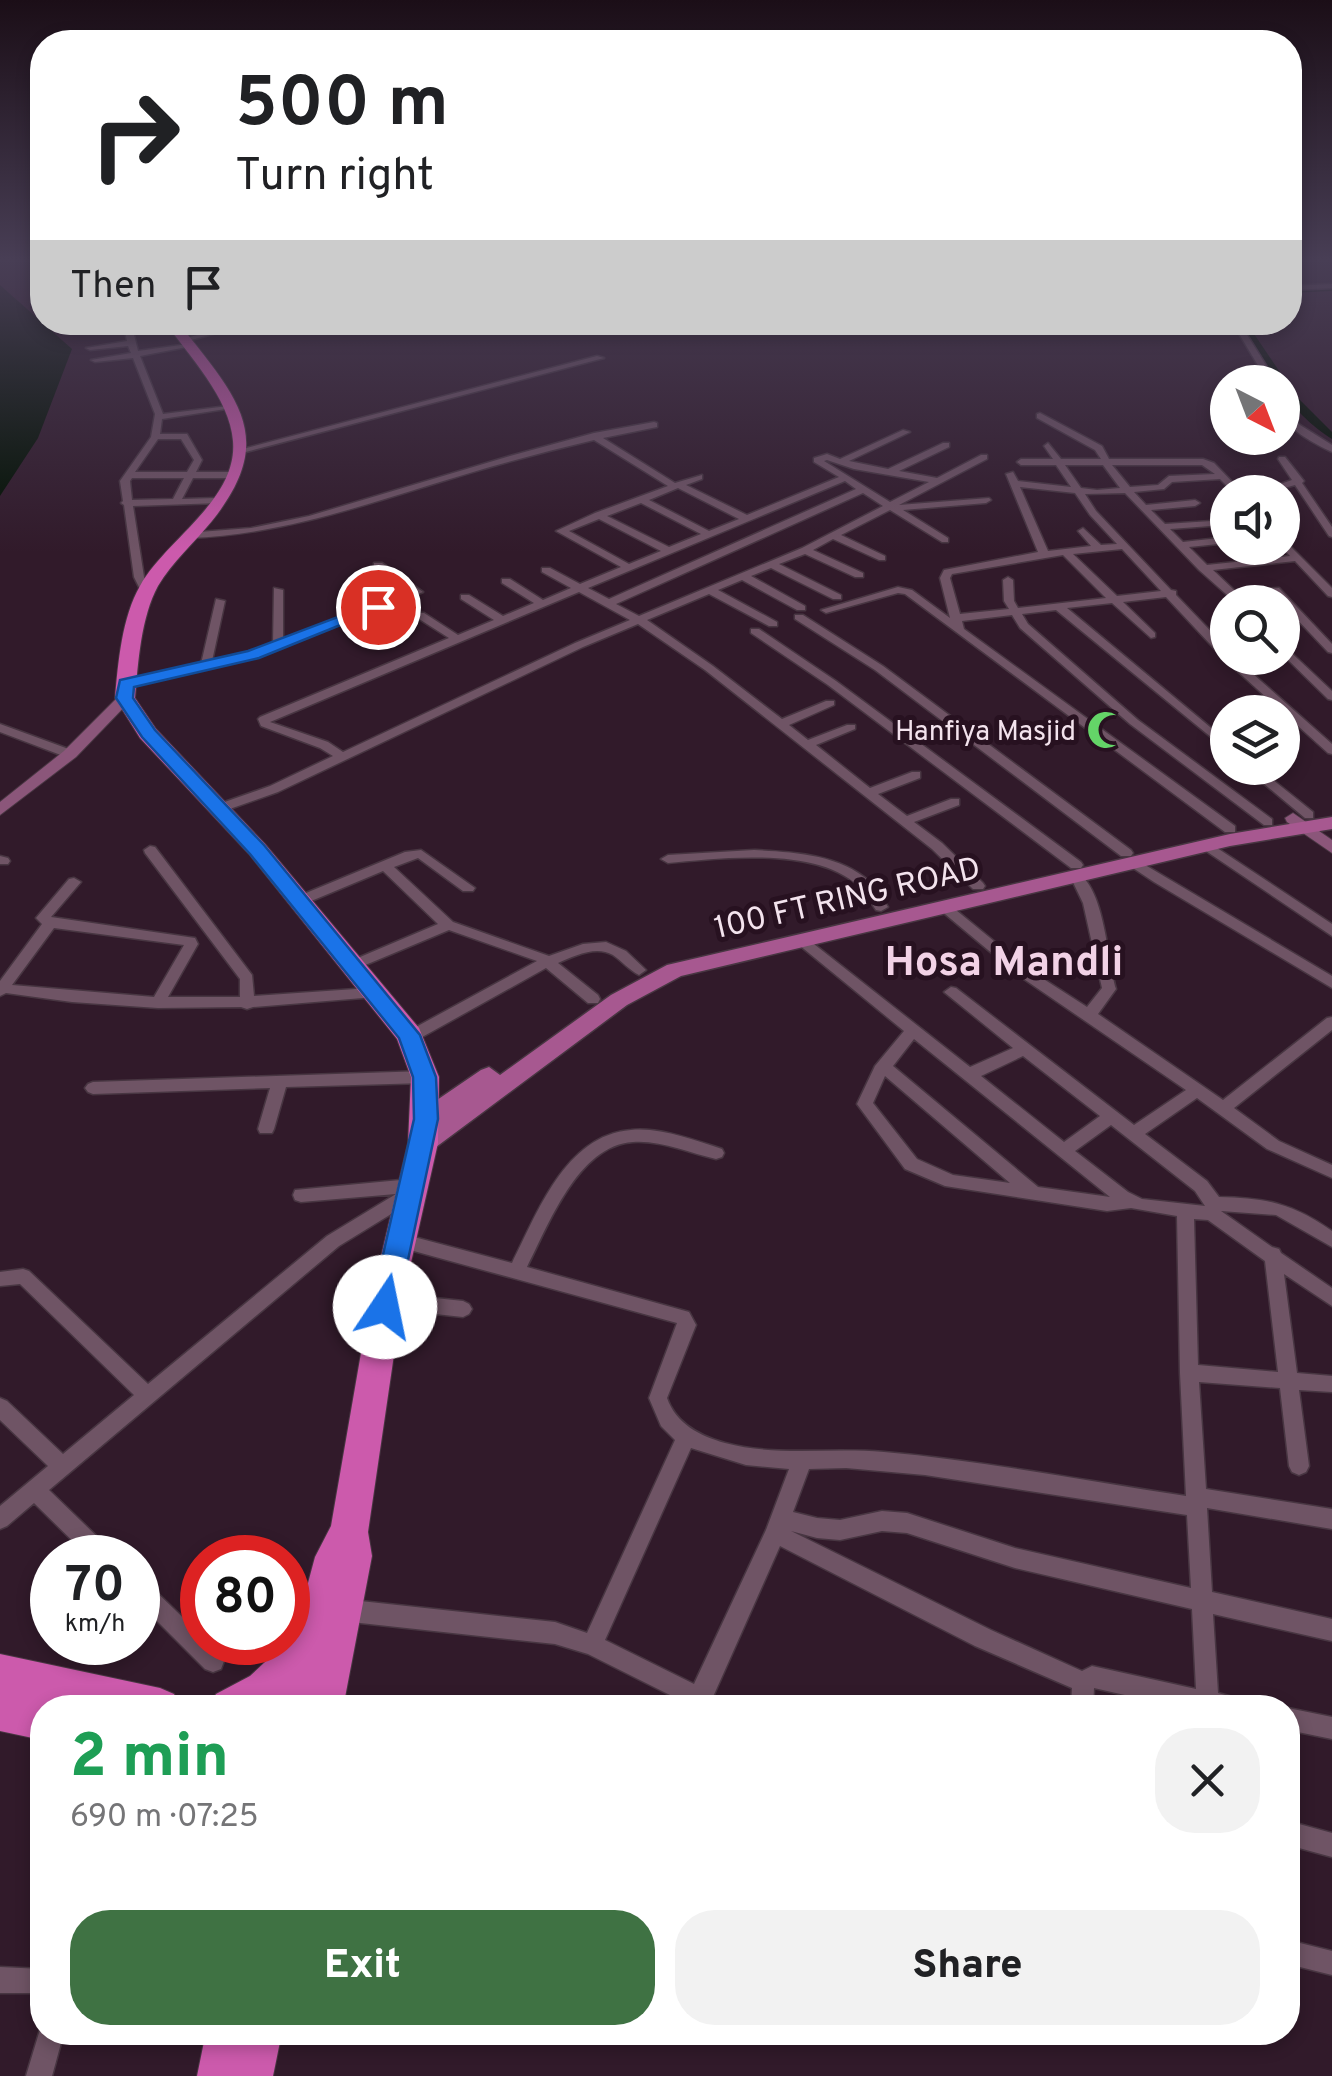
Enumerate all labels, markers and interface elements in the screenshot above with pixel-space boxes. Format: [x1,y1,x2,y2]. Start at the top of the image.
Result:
text: 500 m [235,62,449,151]
icon: right [70,70,200,200]
text: Turn right [235,149,434,206]
icon: arrive [176,260,231,315]
text: Then [70,263,156,312]
north arrow [1210,365,1300,455]
map controls [1210,365,1300,785]
button: sound [1210,475,1300,565]
pin [336,565,421,650]
icon: arrive [351,580,406,635]
button: search [1210,585,1300,675]
button: layers [1210,695,1300,785]
mosque icon: Hanfiya Masjid [1085,709,1127,751]
place label: Hanfiya Masjid [895,715,1076,751]
street label: 100 FT RING ROAD [711,850,985,950]
district label: Hosa Mandli [885,938,1123,991]
position arrow [333,1255,437,1359]
speed limit sign: 80 [180,1535,310,1665]
text: 70 [65,1556,125,1619]
text: km/h [65,1609,125,1641]
text: 2 min [70,1722,229,1798]
button: close [1155,1728,1260,1833]
text: 690 m · 07:25 [70,1798,259,1838]
button: Exit [70,1910,655,2025]
button: Share [675,1910,1260,2025]

